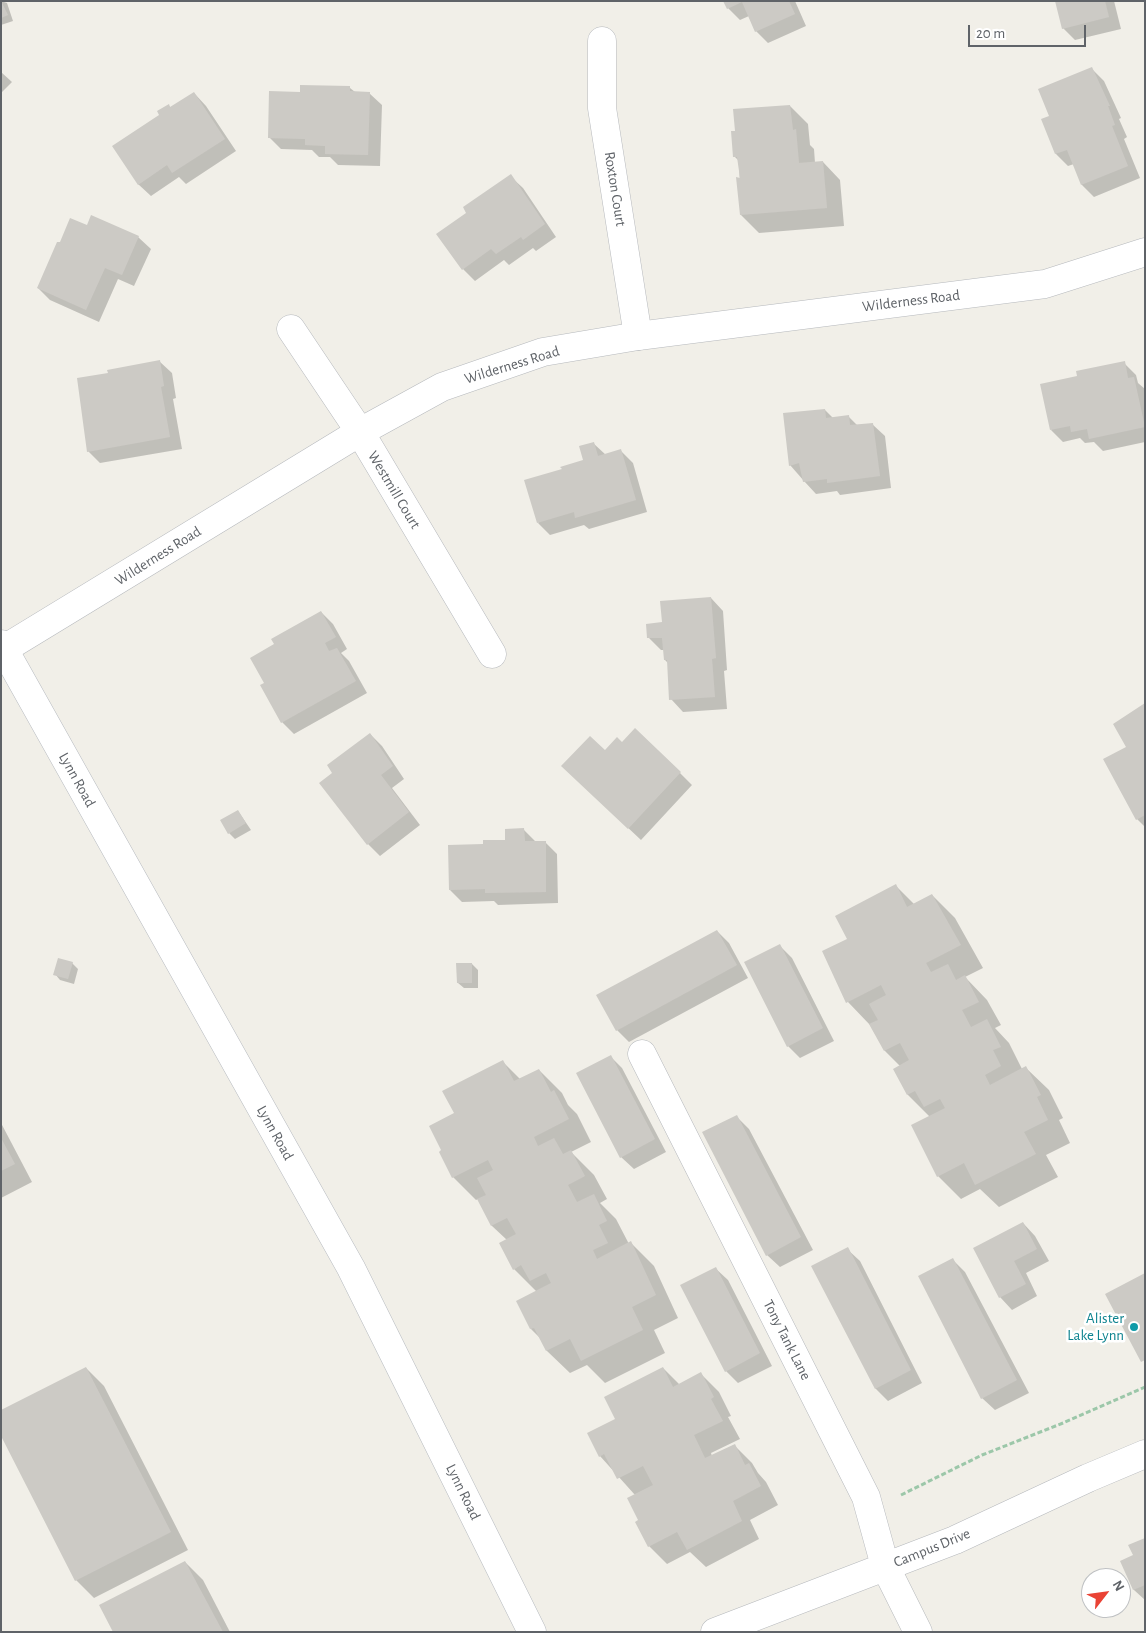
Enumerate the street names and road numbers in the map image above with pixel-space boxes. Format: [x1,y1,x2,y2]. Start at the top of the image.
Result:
street label: Roxton Court [600,150,630,228]
street label: Wilderness Road [861,286,961,316]
street label: Wilderness Road [462,342,562,388]
street label: Westmill Court [364,448,424,532]
street label: Wilderness Road [112,522,204,590]
street label: Lynn Road [55,749,99,811]
street label: Lynn Road [253,1102,297,1164]
street label: Tony Tank Lane [759,1297,815,1383]
street label: Lynn Road [442,1461,484,1523]
street label: Campus Drive [891,1524,973,1572]

